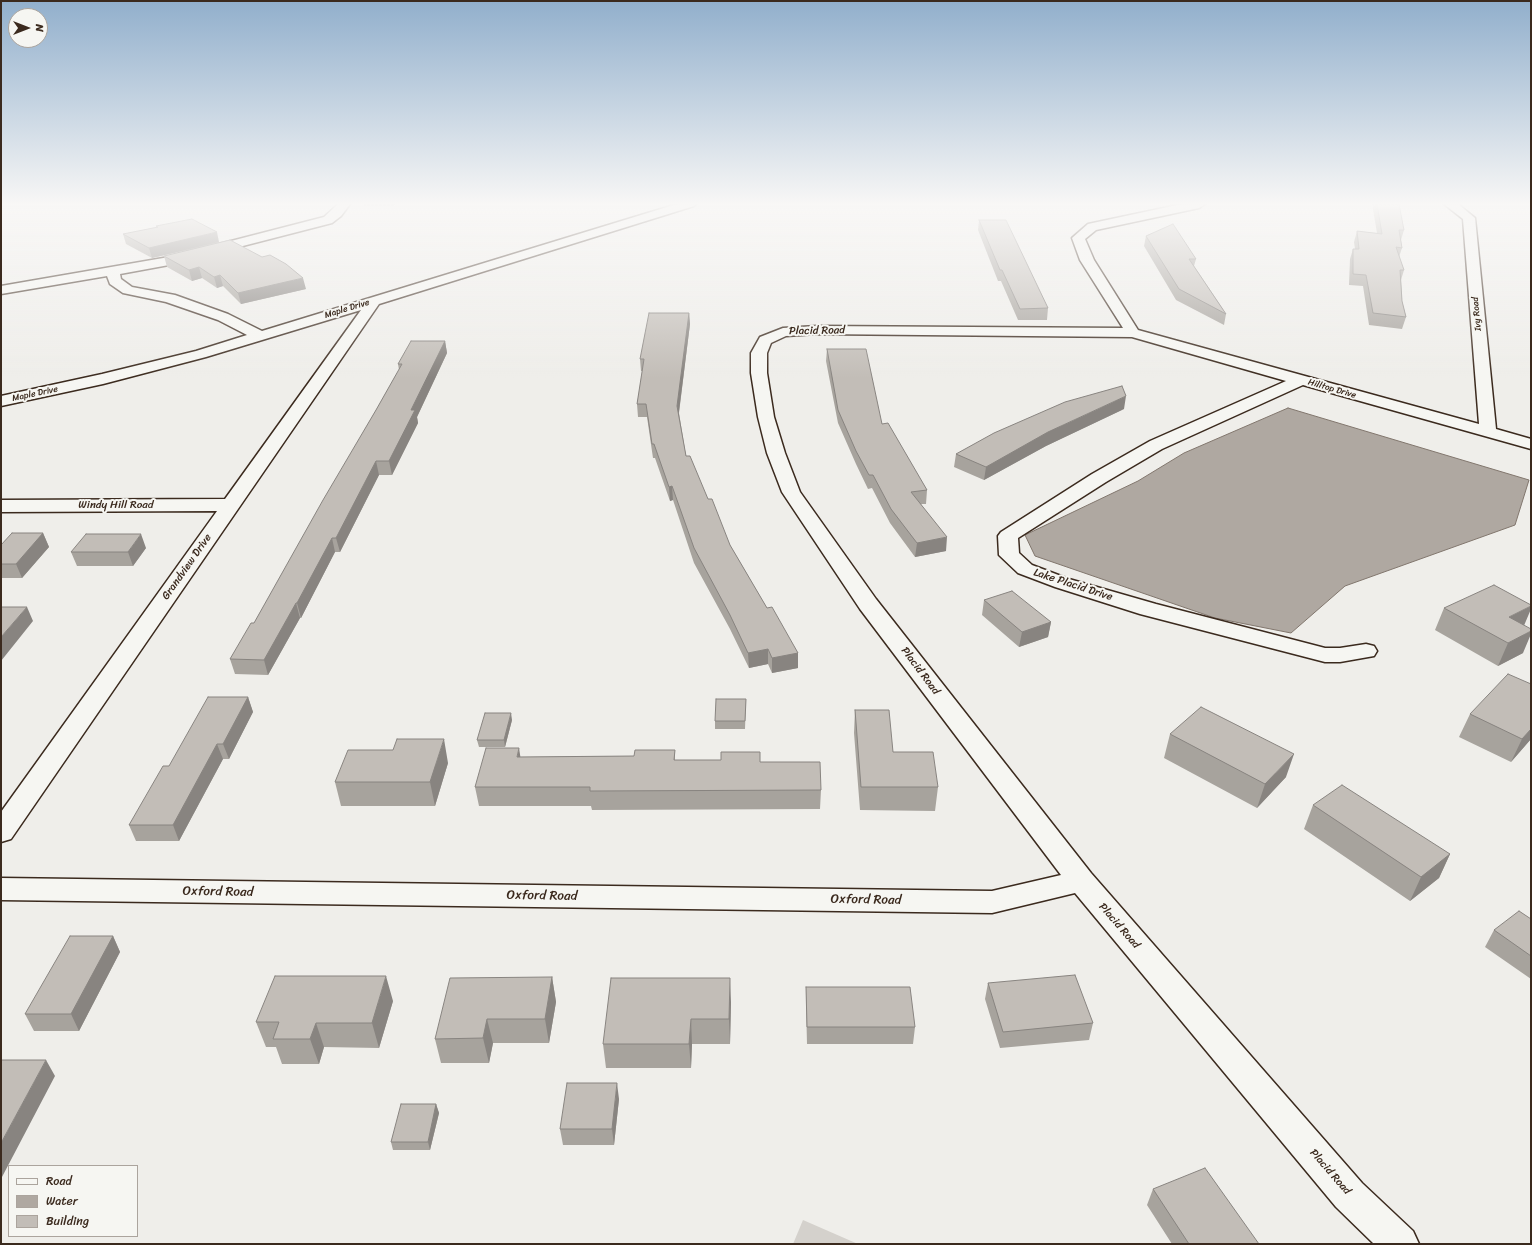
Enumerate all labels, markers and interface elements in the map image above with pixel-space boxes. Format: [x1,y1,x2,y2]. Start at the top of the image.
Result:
north arrow [8,8,48,48]
text: N [30,24,49,32]
street label: Maple Drive [323,297,371,321]
street label: Ivy Road [1470,297,1484,331]
street label: Placid Road [789,324,845,338]
street label: Hilltop Drive [1307,377,1357,401]
street label: Maple Drive [11,384,59,404]
street label: Windy Hill Road [78,498,154,512]
street label: Grandview Drive [159,532,215,602]
street label: Lake Placid Drive [1032,566,1114,604]
street label: Placid Road [898,645,942,697]
street label: Oxford Road [182,884,254,900]
street label: Oxford Road [506,888,578,904]
street label: Oxford Road [830,892,902,908]
street label: Placid Road [1096,901,1142,951]
street label: Placid Road [1307,1147,1353,1197]
legend [8,1165,138,1237]
text: Road [46,1170,72,1192]
text: Water [46,1190,78,1212]
text: Building [46,1210,89,1232]

